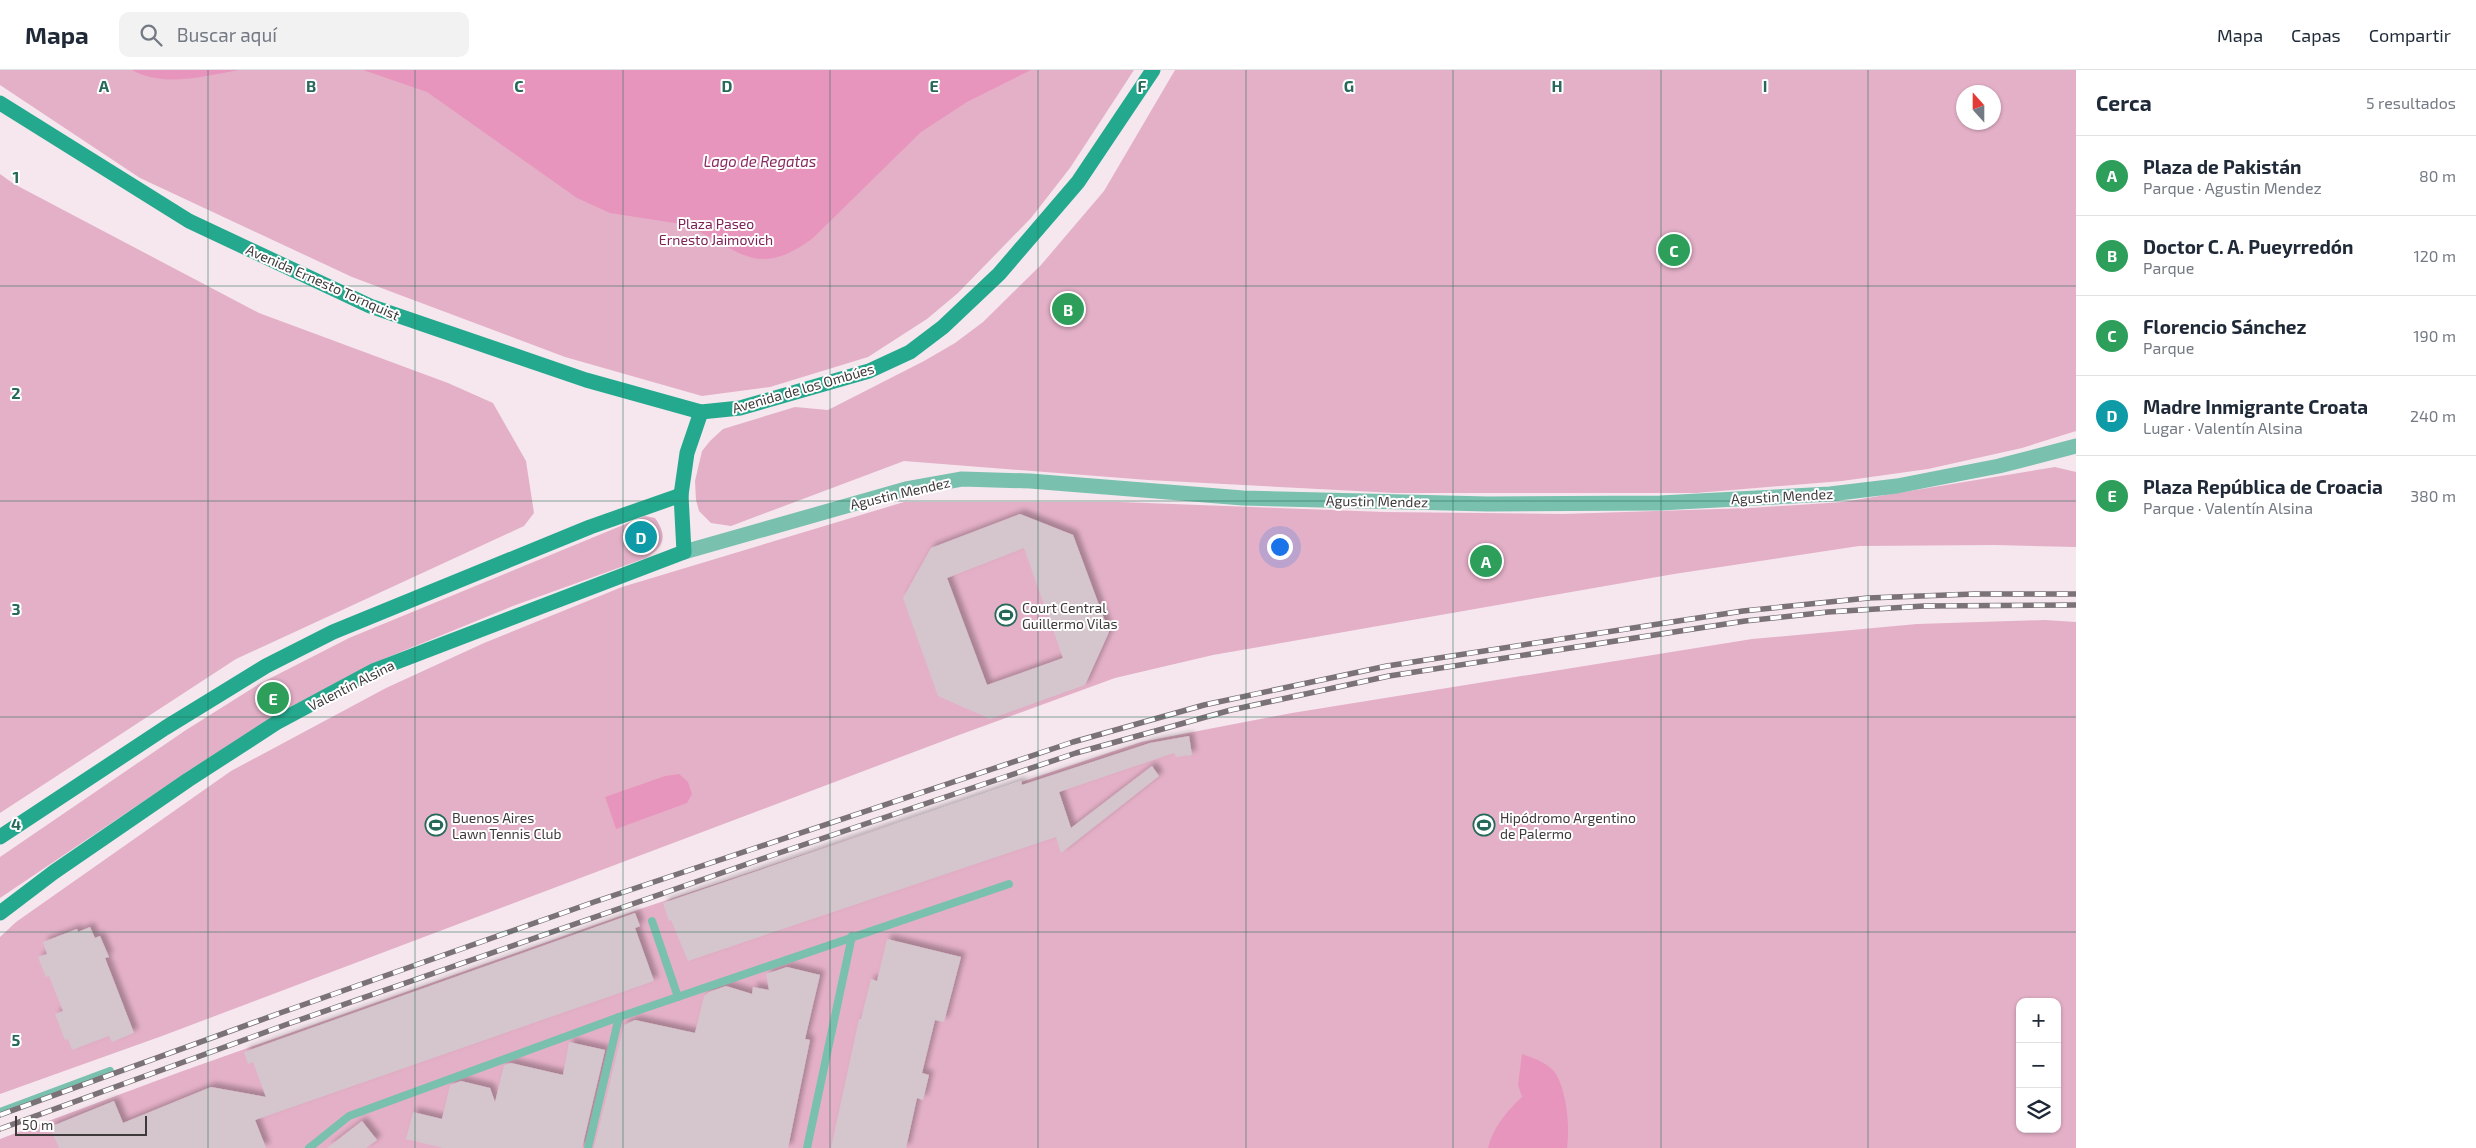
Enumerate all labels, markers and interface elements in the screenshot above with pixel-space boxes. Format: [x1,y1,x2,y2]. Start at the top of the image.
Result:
search box [119,12,469,57]
text: Mapa [25,20,89,49]
icon: search [137,21,165,49]
text: Buscar aquí [177,23,277,46]
text: Mapa [2217,24,2263,46]
text: Capas [2291,24,2341,46]
text: Compartir [2369,24,2451,46]
text: A [99,76,110,95]
text: B [306,76,316,95]
text: C [514,76,524,95]
text: D [722,76,733,95]
text: E [929,76,939,95]
text: F [1138,76,1147,95]
text: G [1344,76,1354,95]
text: H [1551,76,1563,95]
text: I [1763,76,1767,95]
north arrow [1956,85,2001,130]
text: Cerca [2096,90,2152,115]
text: 5 resultados [2366,93,2456,112]
water label: Lago de Regatas [704,152,817,170]
text: Plaza de Pakistán [2143,155,2301,178]
text: A [2107,166,2117,185]
text: 80 m [2419,166,2456,185]
text: 1 [13,167,19,186]
text: Parque · Agustin Mendez [2143,178,2322,197]
park label: Plaza Paseo Ernesto Jaimovich [659,215,773,248]
pin: C [1658,231,1690,269]
text: Doctor C. A. Pueyrredón [2143,235,2353,258]
street label: Avenida Ernesto Tornquist [244,240,402,324]
text: B [2107,246,2117,265]
text: 120 m [2413,246,2456,265]
text: Parque [2143,258,2194,277]
pin: B [1052,290,1084,328]
text: Florencio Sánchez [2143,315,2307,338]
text: C [2107,326,2117,345]
text: 190 m [2413,326,2456,345]
text: Parque [2143,338,2194,357]
street label: Avenida de los Ombúes [730,360,876,416]
text: 2 [11,383,21,402]
text: Madre Inmigrante Croata [2143,395,2368,418]
text: D [2107,406,2117,425]
text: 240 m [2410,406,2456,425]
text: Lugar · Valentín Alsina [2143,418,2303,437]
street label: Agustin Mendez [848,473,952,513]
text: Plaza República de Croacia [2143,475,2383,498]
street label: Agustin Mendez [1730,485,1834,507]
text: E [2107,486,2117,505]
text: 380 m [2410,486,2456,505]
street label: Agustin Mendez [1326,492,1428,510]
text: Parque · Valentín Alsina [2143,498,2313,517]
pin: D [625,518,657,556]
your location [1267,534,1293,560]
pin: A [1470,542,1502,580]
text: 3 [11,599,21,618]
place label: Court Central Guillermo Vilas [1022,599,1118,632]
sports icon: Court Central Guillermo Vilas [994,603,1018,627]
street label: Valentín Alsina [305,656,397,714]
pin: E [257,679,289,717]
place label: Buenos Aires Lawn Tennis Club [452,809,562,842]
place label: Hipódromo Argentino de Palermo [1500,809,1636,842]
sports icon: Buenos Aires Lawn Tennis Club [424,813,448,837]
sports icon: Hipódromo Argentino de Palermo [1472,813,1496,837]
text: 4 [11,814,21,833]
map controls [2016,998,2061,1133]
button: + [2016,998,2061,1043]
text: 5 [12,1030,21,1049]
button: − [2016,1043,2061,1088]
button: layers [2016,1088,2061,1133]
scale bar [15,1113,148,1136]
text: 50 m [22,1116,53,1133]

